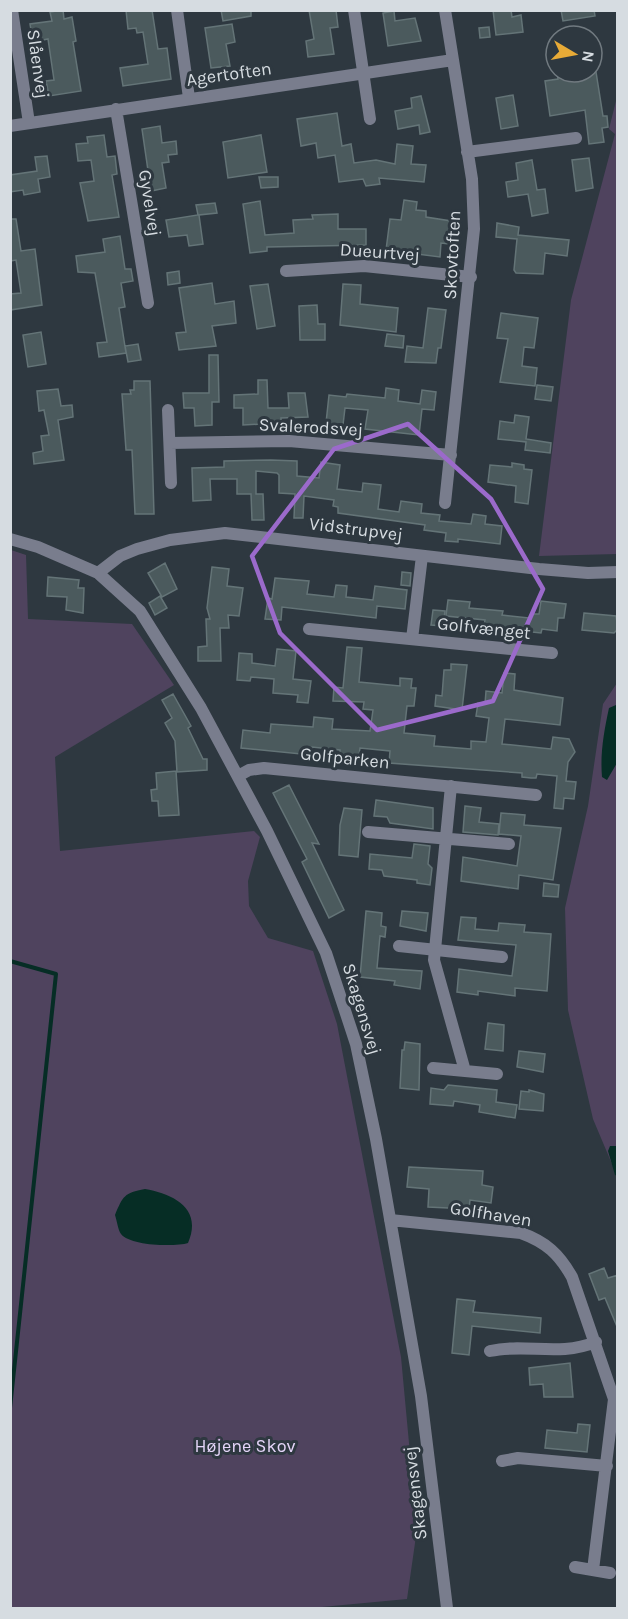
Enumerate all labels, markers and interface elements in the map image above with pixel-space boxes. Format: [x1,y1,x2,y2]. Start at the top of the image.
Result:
north arrow [544,24,604,84]
street label: Slåenvej [22,28,54,100]
text: N [578,49,599,64]
street label: Agertoften [185,57,273,91]
street label: Gyvelvej [134,168,166,238]
street label: Skovtoften [439,210,465,300]
street label: Dueurtvej [339,238,421,266]
street label: Svalerodsvej [258,413,364,441]
street label: Vidstrupvej [308,512,404,546]
street label: Golfvænget [436,612,532,644]
street label: Golfparken [299,742,391,774]
street label: Skagensvej [338,961,386,1057]
street label: Golfhaven [449,1197,533,1231]
park label: Højene Skov [194,1435,296,1457]
street label: Skagensvej [398,1445,432,1541]

